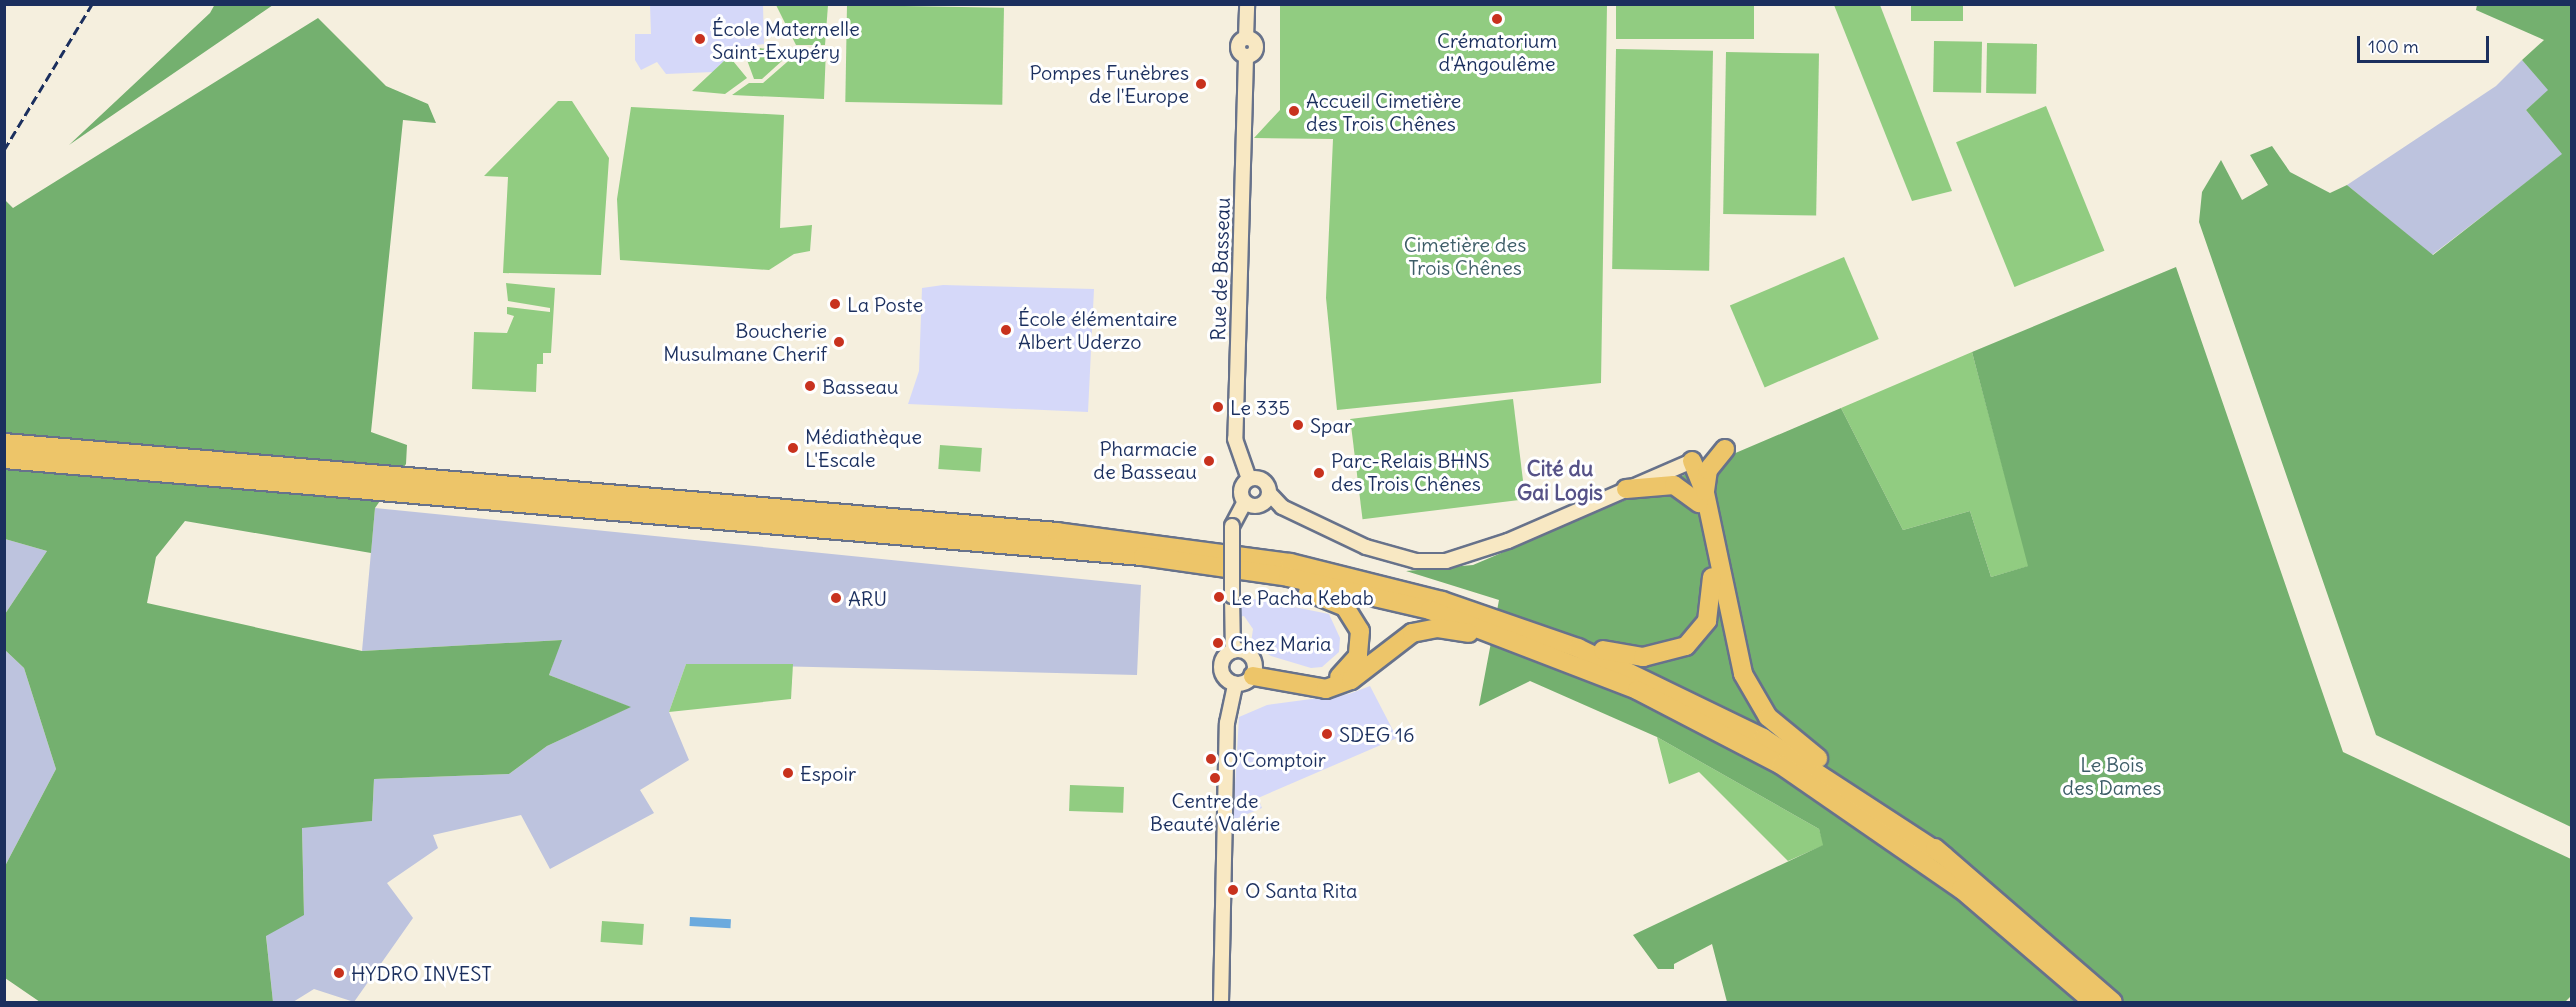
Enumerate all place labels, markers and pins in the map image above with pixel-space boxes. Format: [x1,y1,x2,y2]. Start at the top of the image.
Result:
marker: Crématorium d'Angoulême [1490,12,1504,26]
place label: École Maternelle Saint-Exupéry [712,16,860,63]
place label: Crématorium d'Angoulême [1437,28,1557,75]
marker: École Maternelle Saint-Exupéry [693,32,707,46]
place label: Pompes Funèbres de l'Europe [1029,60,1189,107]
marker: Pompes Funèbres de l'Europe [1194,77,1208,91]
place label: Accueil Cimetière des Trois Chênes [1306,88,1461,135]
marker: Accueil Cimetière des Trois Chênes [1287,104,1301,118]
place label: La Poste [847,292,923,316]
marker: La Poste [828,297,842,311]
place label: École élémentaire Albert Uderzo [1018,306,1177,353]
place label: Boucherie Musulmane Cherif [663,318,827,365]
marker: École élémentaire Albert Uderzo [999,323,1013,337]
marker: Boucherie Musulmane Cherif [832,335,846,349]
place label: Basseau [822,374,898,398]
marker: Basseau [803,379,817,393]
place label: Le 335 [1230,395,1290,419]
marker: Le 335 [1211,400,1225,414]
place label: Spar [1310,413,1352,437]
marker: Spar [1291,418,1305,432]
place label: Médiathèque L'Escale [805,424,922,471]
place label: Pharmacie de Basseau [1093,437,1197,484]
marker: Médiathèque L'Escale [786,441,800,455]
place label: Parc-Relais BHNS des Trois Chênes [1331,449,1490,496]
marker: Pharmacie de Basseau [1202,454,1216,468]
marker: Parc-Relais BHNS des Trois Chênes [1312,466,1326,480]
place label: Le Pacha Kebab [1231,585,1374,609]
place label: ARU [848,586,887,610]
marker: Le Pacha Kebab [1212,590,1226,604]
marker: ARU [829,591,843,605]
place label: Chez Maria [1230,631,1331,655]
marker: Chez Maria [1211,636,1225,650]
place label: SDEG 16 [1339,722,1414,746]
marker: SDEG 16 [1320,727,1334,741]
place label: O'Comptoir [1223,747,1326,771]
marker: O'Comptoir [1204,752,1218,766]
place label: Espoir [800,761,856,785]
marker: Espoir [781,766,795,780]
marker: Centre de Beauté Valérie [1208,771,1222,785]
place label: Centre de Beauté Valérie [1150,788,1280,835]
place label: O Santa Rita [1245,878,1357,902]
marker: O Santa Rita [1226,883,1240,897]
place label: HYDRO INVEST [351,961,492,985]
marker: HYDRO INVEST [332,966,346,980]

